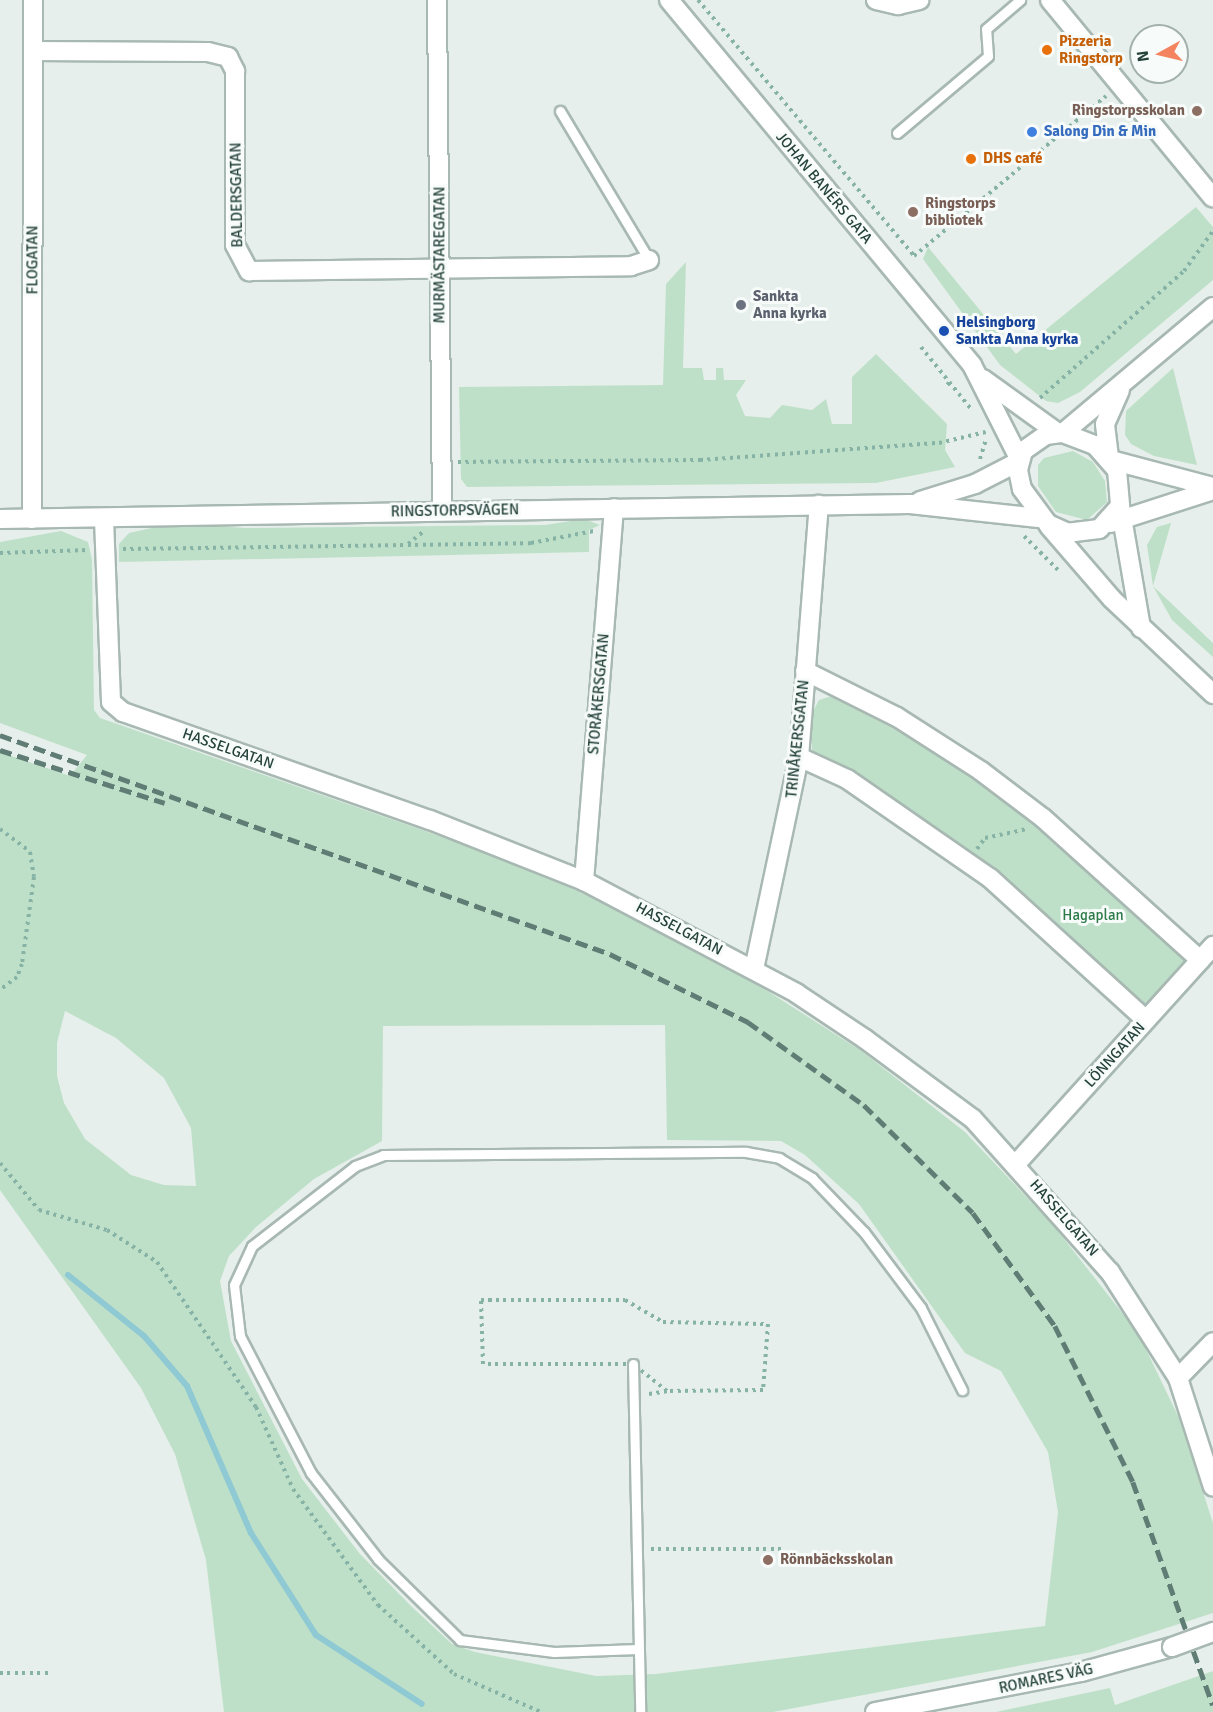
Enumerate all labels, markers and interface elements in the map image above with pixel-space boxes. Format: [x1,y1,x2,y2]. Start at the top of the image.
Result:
north arrow [1129,24,1189,84]
place label: Pizzeria Ringstorp [1059,32,1123,67]
marker: Pizzeria Ringstorp [1040,43,1054,57]
text: N [1132,49,1154,63]
place label: Ringstorpsskolan [1072,102,1185,120]
marker: Ringstorpsskolan [1190,104,1204,118]
place label: Salong Din & Min [1044,123,1156,141]
marker: Salong Din & Min [1025,125,1039,139]
street label: JOHAN BANÉRS GATA [772,128,876,248]
street label: BALDERSGATAN [227,142,247,248]
place label: DHS café [983,150,1043,168]
marker: DHS café [964,152,978,166]
street label: MURMÄSTAREGATAN [431,186,449,324]
place label: Ringstorps bibliotek [925,194,996,229]
marker: Ringstorps bibliotek [906,205,920,219]
street label: FLOGATAN [24,226,42,294]
place label: Sankta Anna kyrka [753,287,827,322]
marker: Sankta Anna kyrka [734,298,748,312]
place label: Helsingborg Sankta Anna kyrka [956,313,1078,348]
marker: Helsingborg Sankta Anna kyrka [937,324,951,338]
street label: RINGSTORPSVÄGEN [391,501,519,521]
street label: STORÅKERSGATAN [585,633,613,755]
street label: TRINÅKERSGATAN [783,679,813,799]
street label: HASSELGATAN [180,725,276,773]
street label: HASSELGATAN [633,899,725,959]
park label: Hagaplan [1062,907,1124,925]
street label: LÖNNGATAN [1081,1019,1149,1091]
street label: HASSELGATAN [1026,1176,1102,1260]
place label: Rönnbäcksskolan [780,1551,893,1569]
marker: Rönnbäcksskolan [761,1553,775,1567]
street label: ROMARES VÄG [997,1660,1095,1698]

